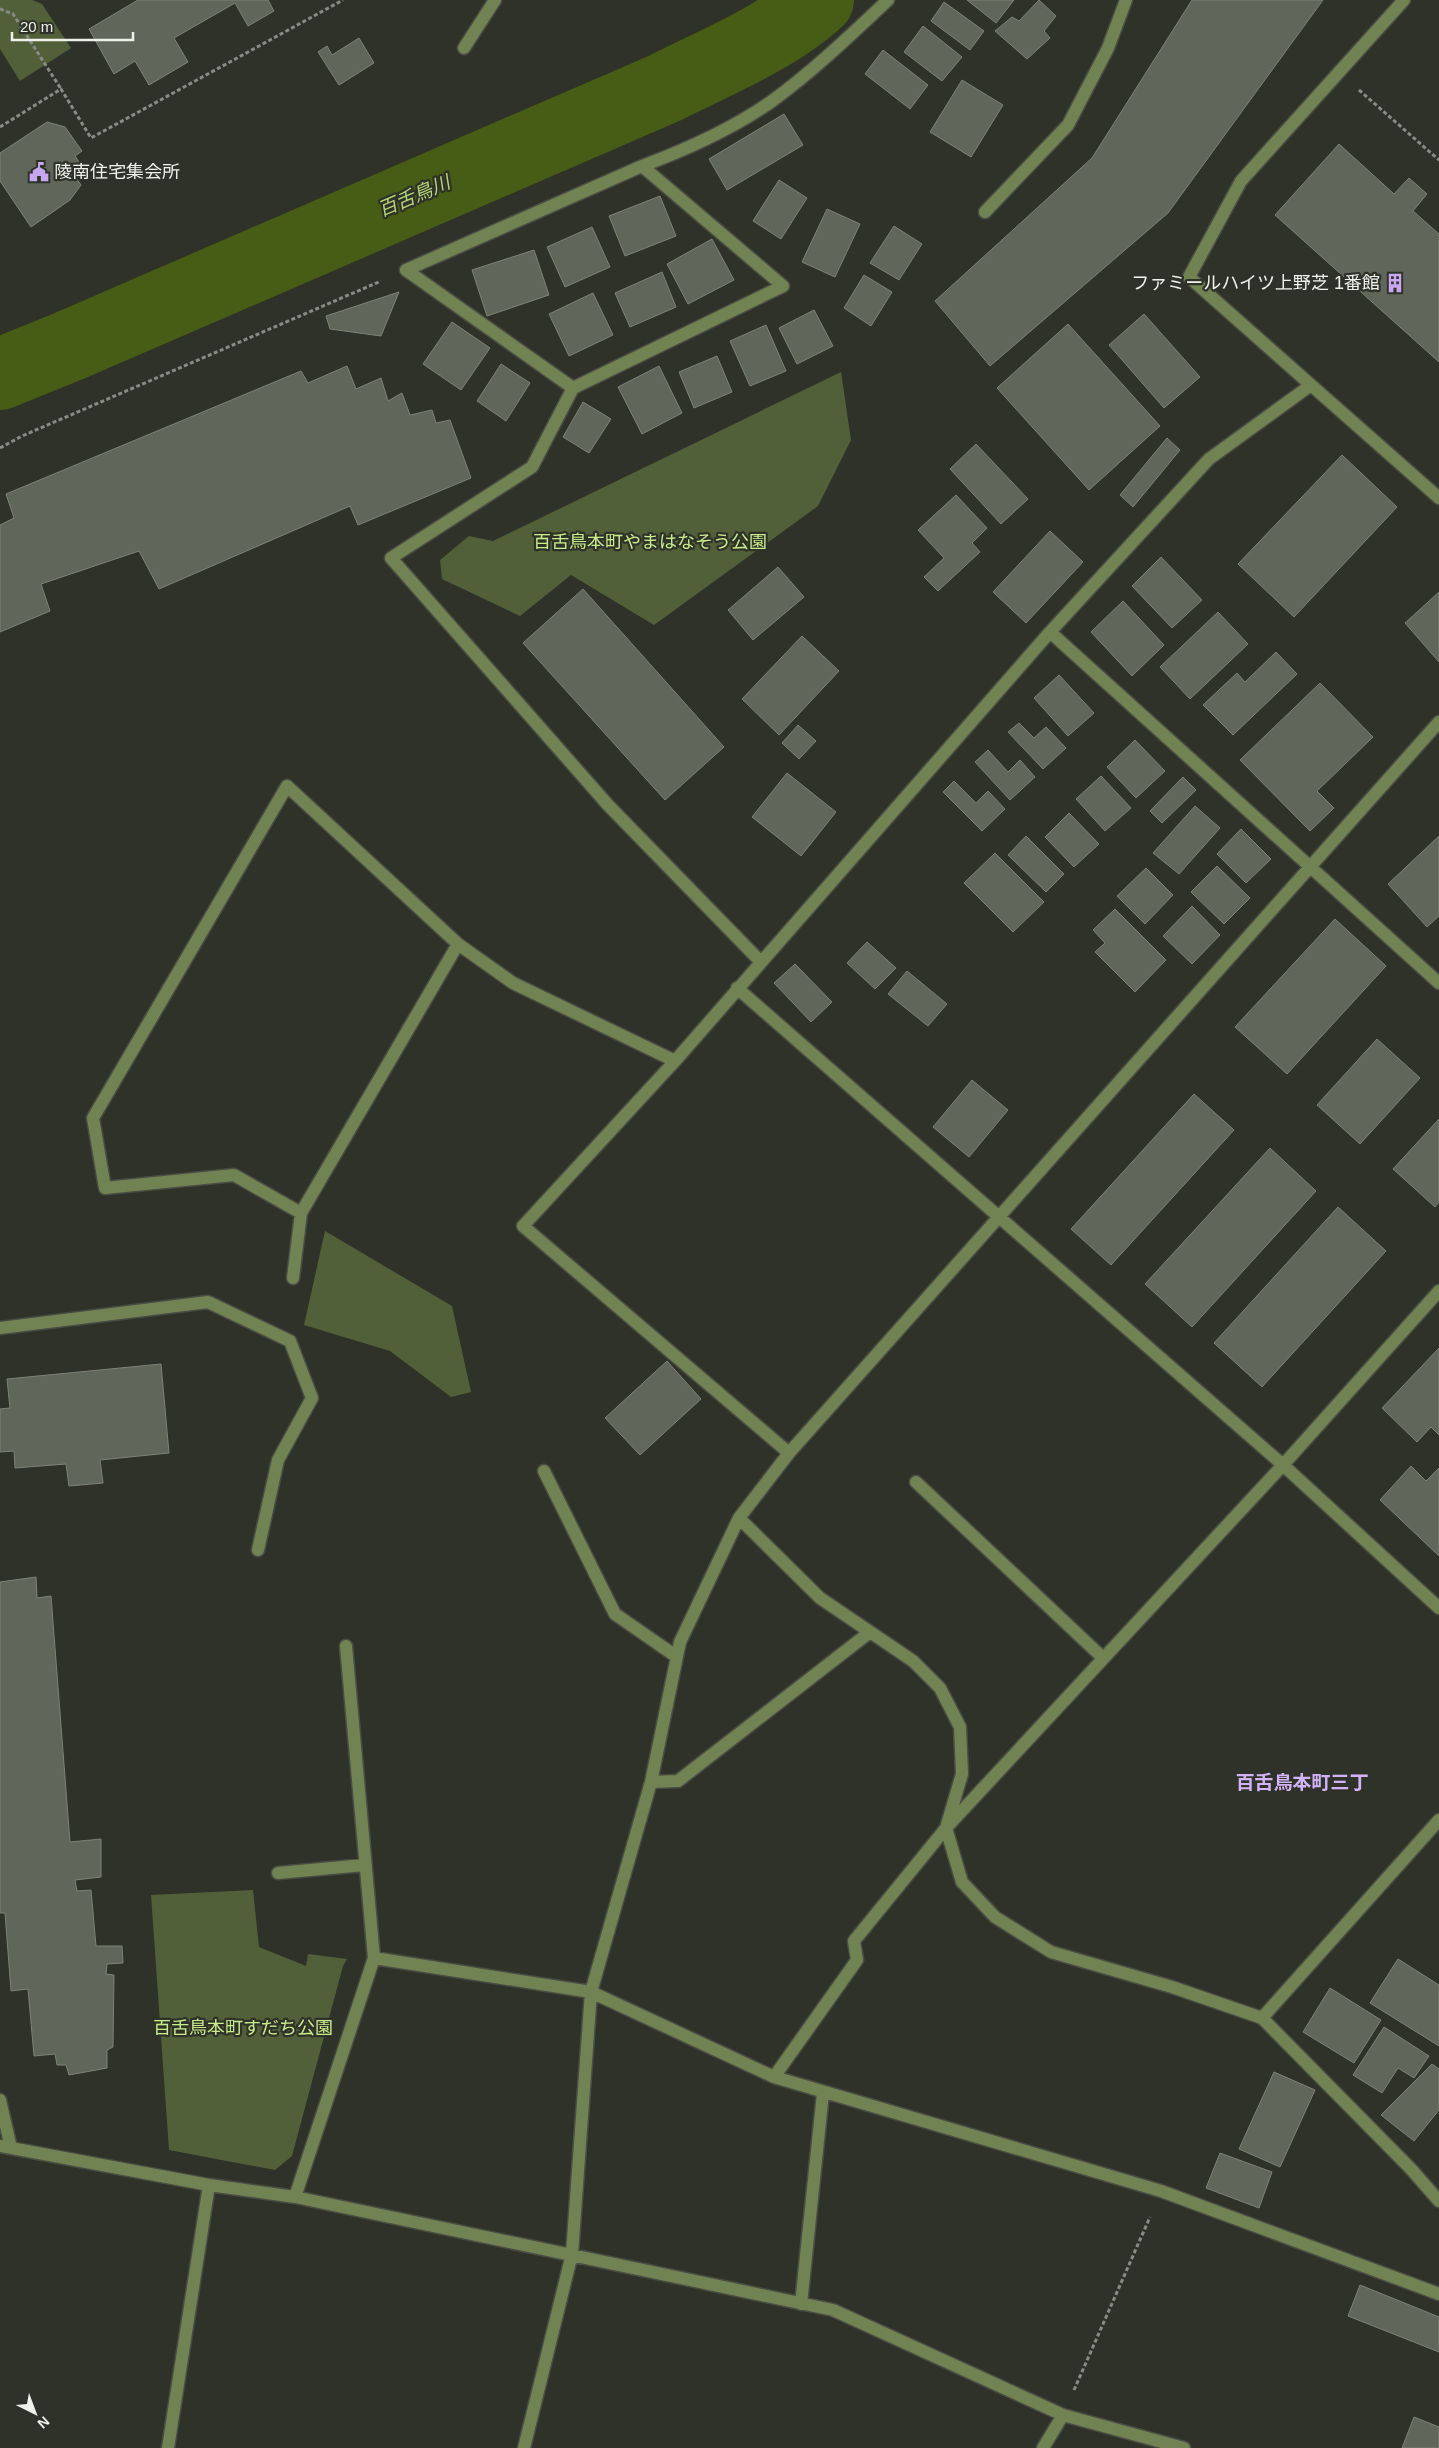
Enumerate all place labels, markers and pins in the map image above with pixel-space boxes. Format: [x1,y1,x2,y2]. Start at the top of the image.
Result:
public building icon: 陵南住宅集会所 [28,161,50,183]
place label: 陵南住宅集会所 [54,162,180,182]
building icon: ファミールハイツ上野芝 1番館 [1384,272,1406,294]
place label: ファミールハイツ上野芝 1番館 [1131,273,1380,293]

